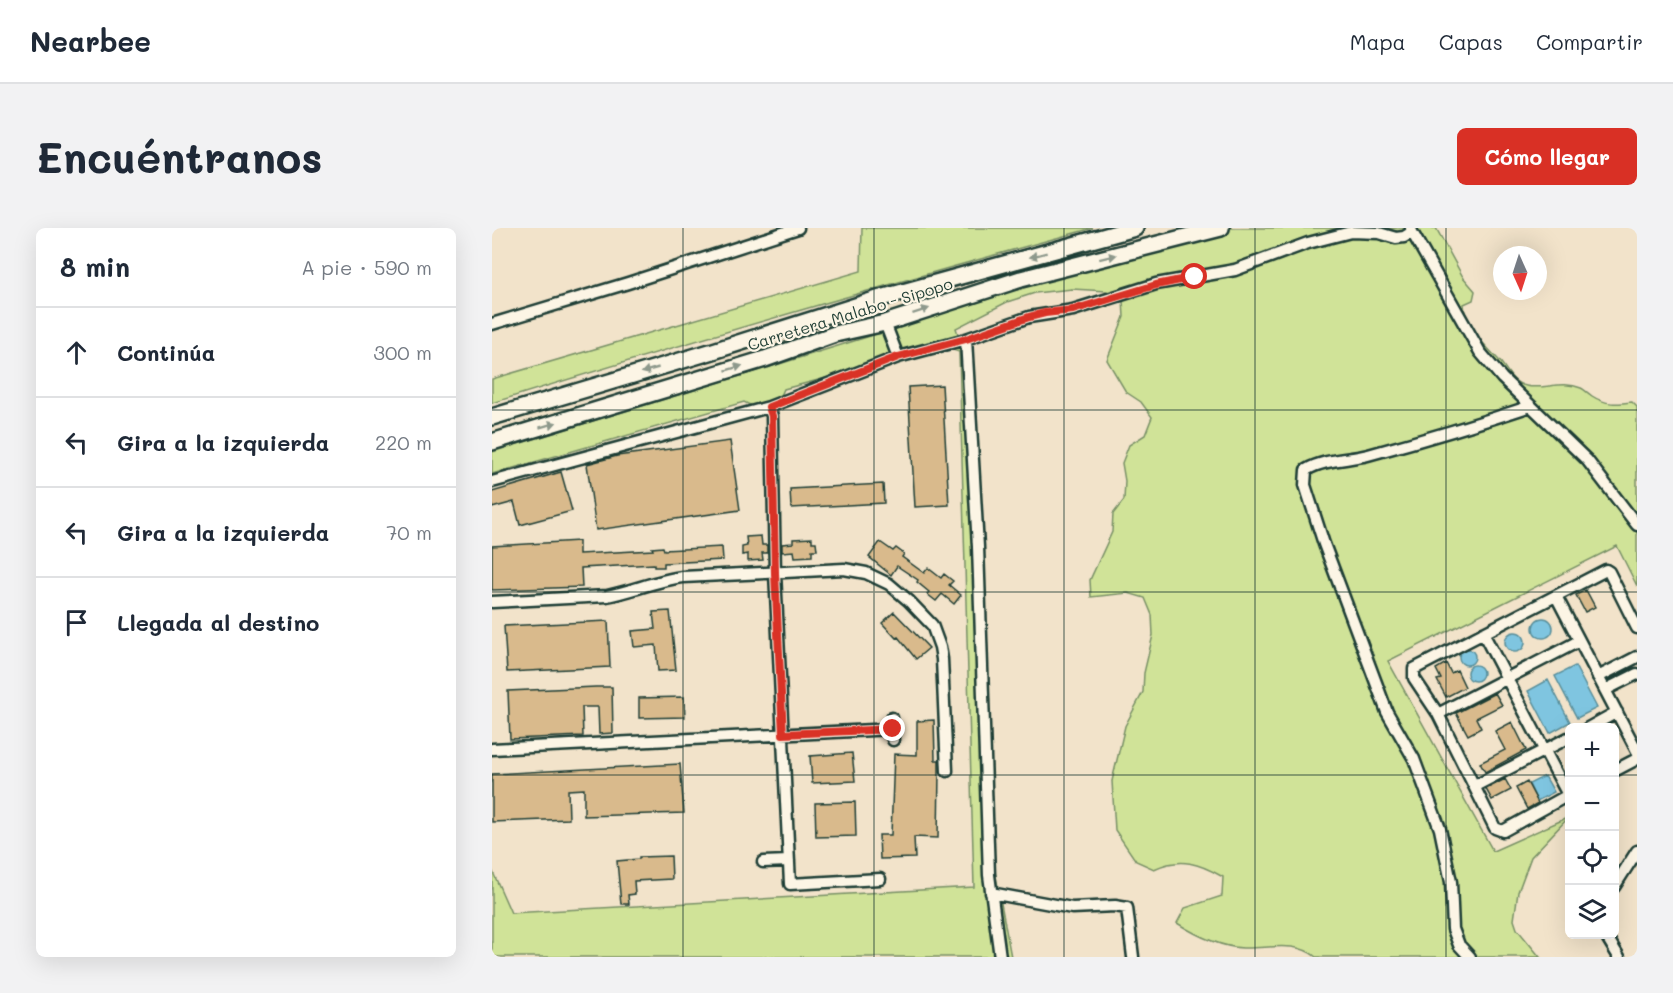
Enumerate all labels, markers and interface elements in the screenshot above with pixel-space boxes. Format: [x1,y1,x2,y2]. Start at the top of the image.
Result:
text: Nearbee [30,23,151,59]
text: Mapa [1350,28,1406,55]
text: Capas [1439,28,1503,55]
text: Compartir [1536,28,1643,55]
button: Cómo llegar [1457,128,1637,185]
text: Encuéntranos [36,129,322,184]
north arrow [1493,246,1547,300]
text: 8 min [60,250,130,284]
one-way arrow [1029,251,1047,260]
one-way arrow [1099,252,1117,262]
text: A pie · 590 m [301,254,432,280]
route start [1181,263,1207,289]
street label: Carretera Malabo - Sipopo [745,272,955,355]
one-way arrow [912,306,930,316]
icon: ahead [60,336,93,369]
text: Continúa [117,338,215,367]
text: 300 m [373,339,432,365]
one-way arrow [725,363,743,372]
one-way arrow [641,366,659,375]
one-way arrow [539,420,557,429]
icon: left [60,426,93,459]
text: Gira a la izquierda [117,428,329,457]
text: 220 m [375,429,432,455]
icon: left [60,516,93,549]
text: Gira a la izquierda [117,518,329,547]
text: 70 m [386,519,432,545]
icon: arrive [60,606,93,639]
text: Llegada al destino [117,608,319,637]
route end [879,715,905,741]
map controls [1565,723,1619,939]
button: + [1565,723,1619,777]
button: − [1565,777,1619,831]
button: locate [1565,831,1619,885]
button: layers [1565,885,1619,939]

